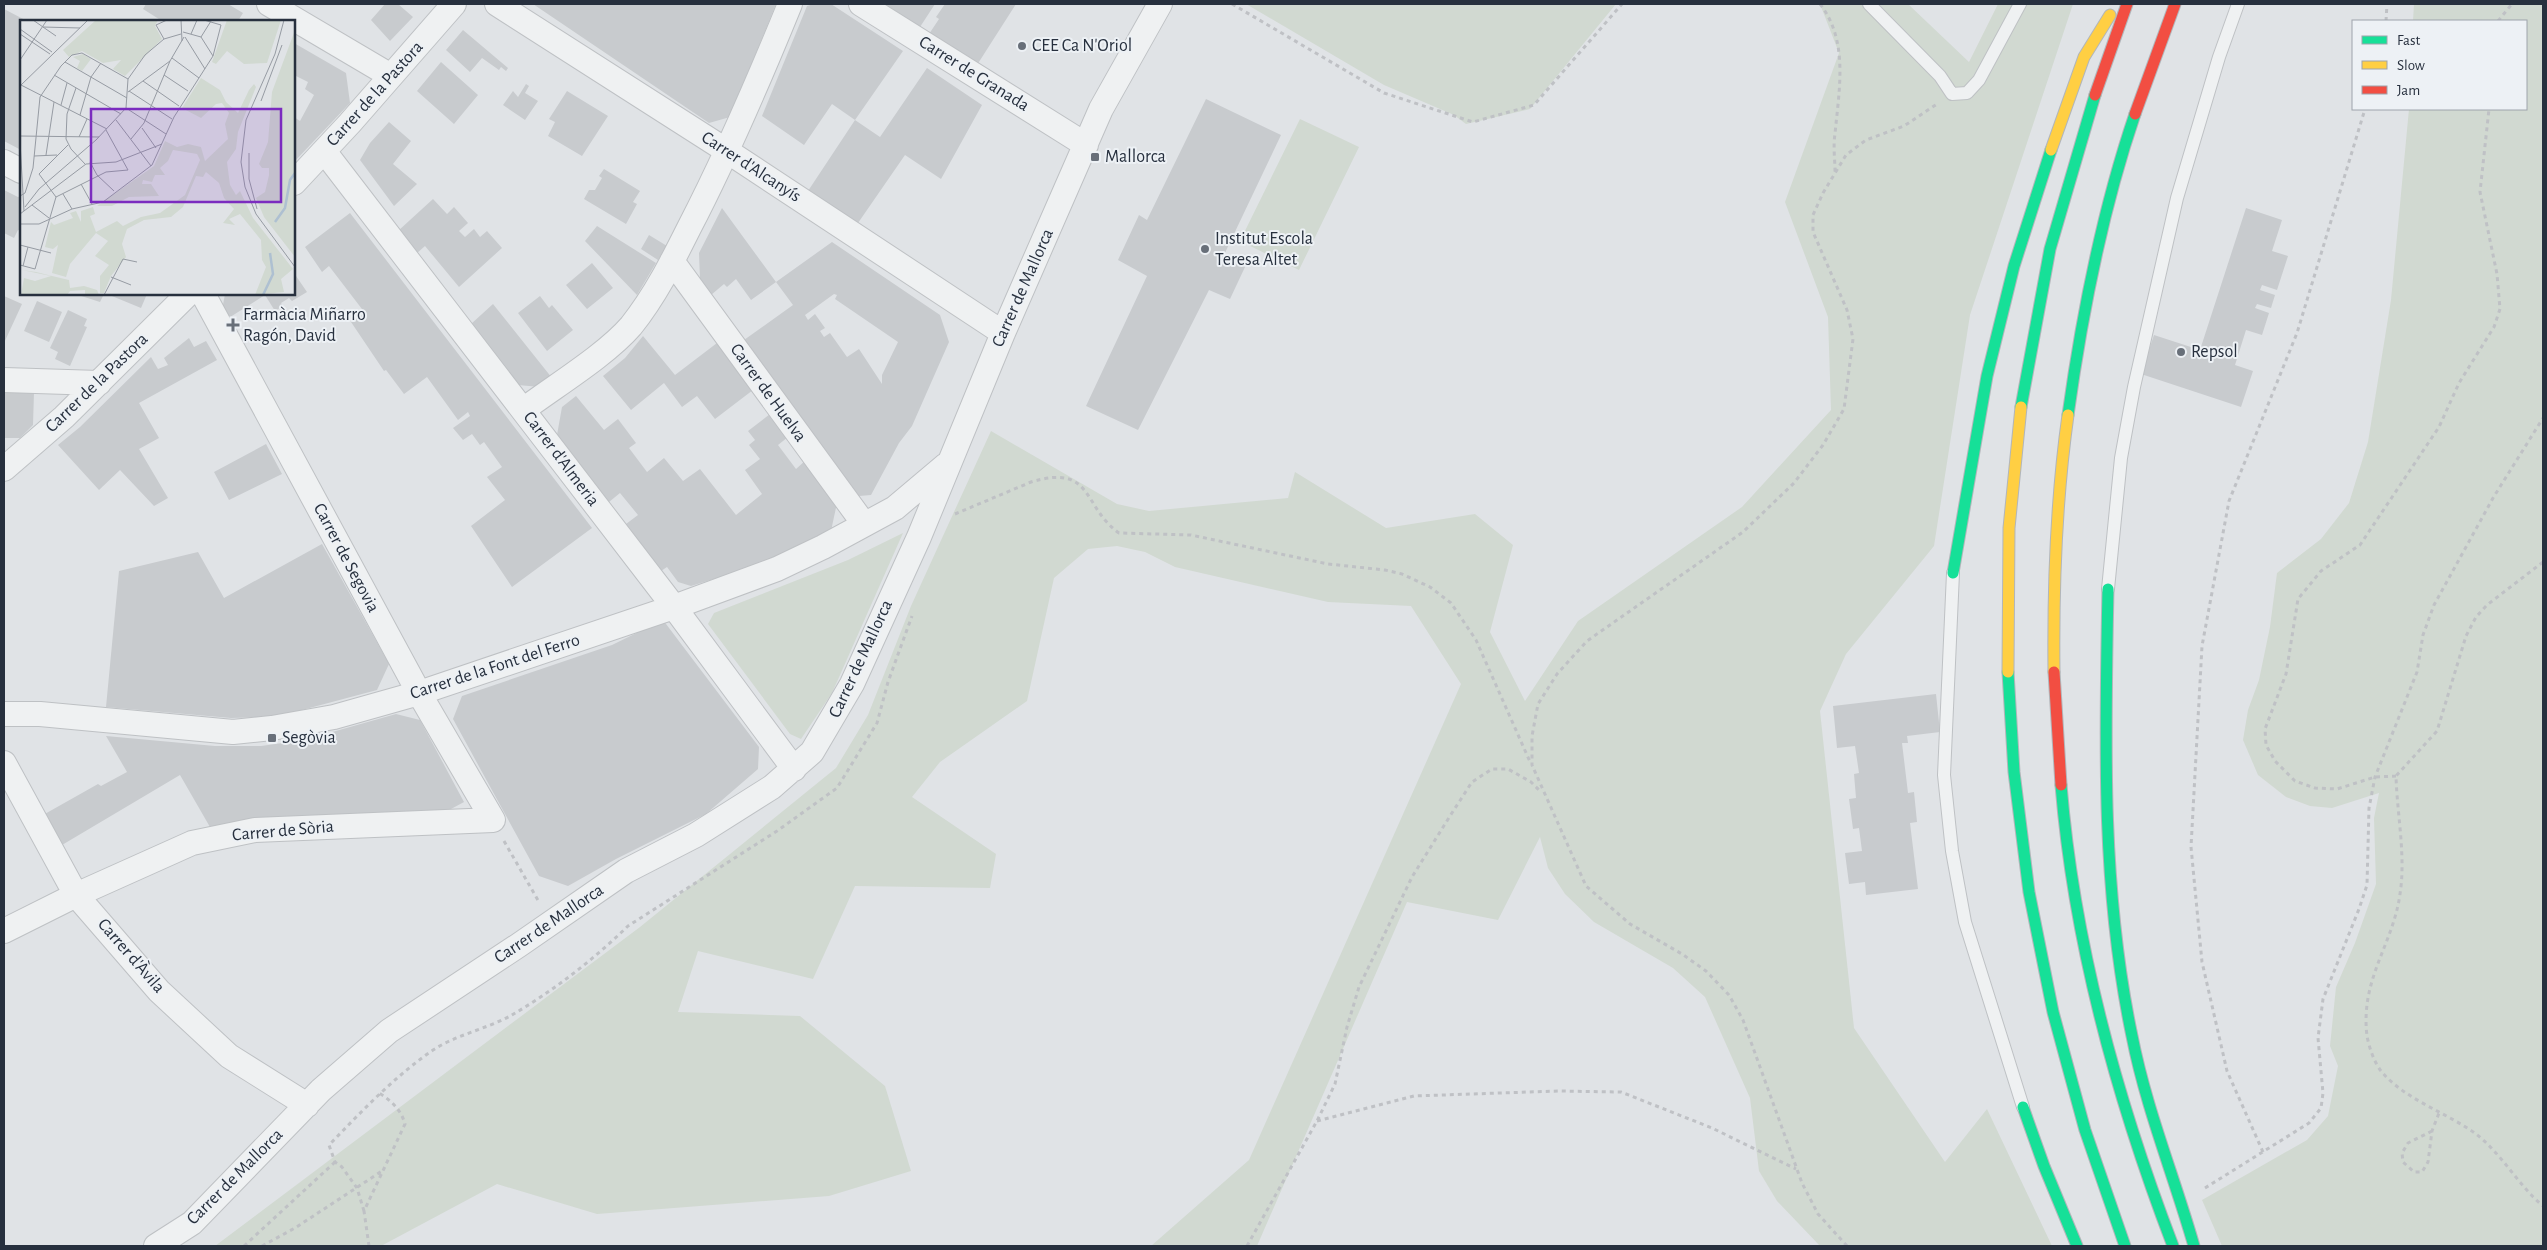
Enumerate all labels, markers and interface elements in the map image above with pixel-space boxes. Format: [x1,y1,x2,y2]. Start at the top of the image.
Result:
inset map [20,20,295,295]
legend [2352,20,2527,110]
street label: Carrer de Granada [916,33,1032,115]
text: Fast [2397,33,2421,48]
place label: CEE Ca N'Oriol [1032,37,1132,55]
street label: Carrer de la Pastora [323,38,427,150]
marker: CEE Ca N'Oriol [1016,40,1028,52]
text: Slow [2397,58,2425,73]
text: Jam [2397,83,2420,98]
street label: Carrer d'Alcanyís [698,128,804,206]
place label: Mallorca [1105,148,1166,166]
marker: Mallorca [1089,151,1101,163]
street label: Carrer de Mallorca [989,226,1057,350]
place label: Institut Escola Teresa Altet [1215,230,1313,269]
marker: Institut Escola Teresa Altet [1199,243,1211,255]
place label: Farmàcia Miñarro Ragón, David [243,306,366,345]
marker: Farmàcia Miñarro Ragón, David [227,319,239,331]
street label: Carrer de la Pastora [42,330,152,436]
street label: Carrer de Huelva [726,341,810,445]
place label: Repsol [2191,343,2238,361]
marker: Repsol [2175,346,2187,358]
street label: Carrer d'Almeria [520,408,602,510]
street label: Carrer de Segovia [310,501,382,615]
street label: Carrer de Mallorca [826,597,896,721]
street label: Carrer de la Font del Ferro [408,631,582,703]
place label: Segòvia [282,729,336,747]
marker: Segòvia [266,732,278,744]
street label: Carrer de Sòria [231,818,335,844]
street label: Carrer de Mallorca [491,881,607,967]
street label: Carrer d'Àvila [94,913,170,997]
street label: Carrer de Mallorca [184,1126,286,1228]

